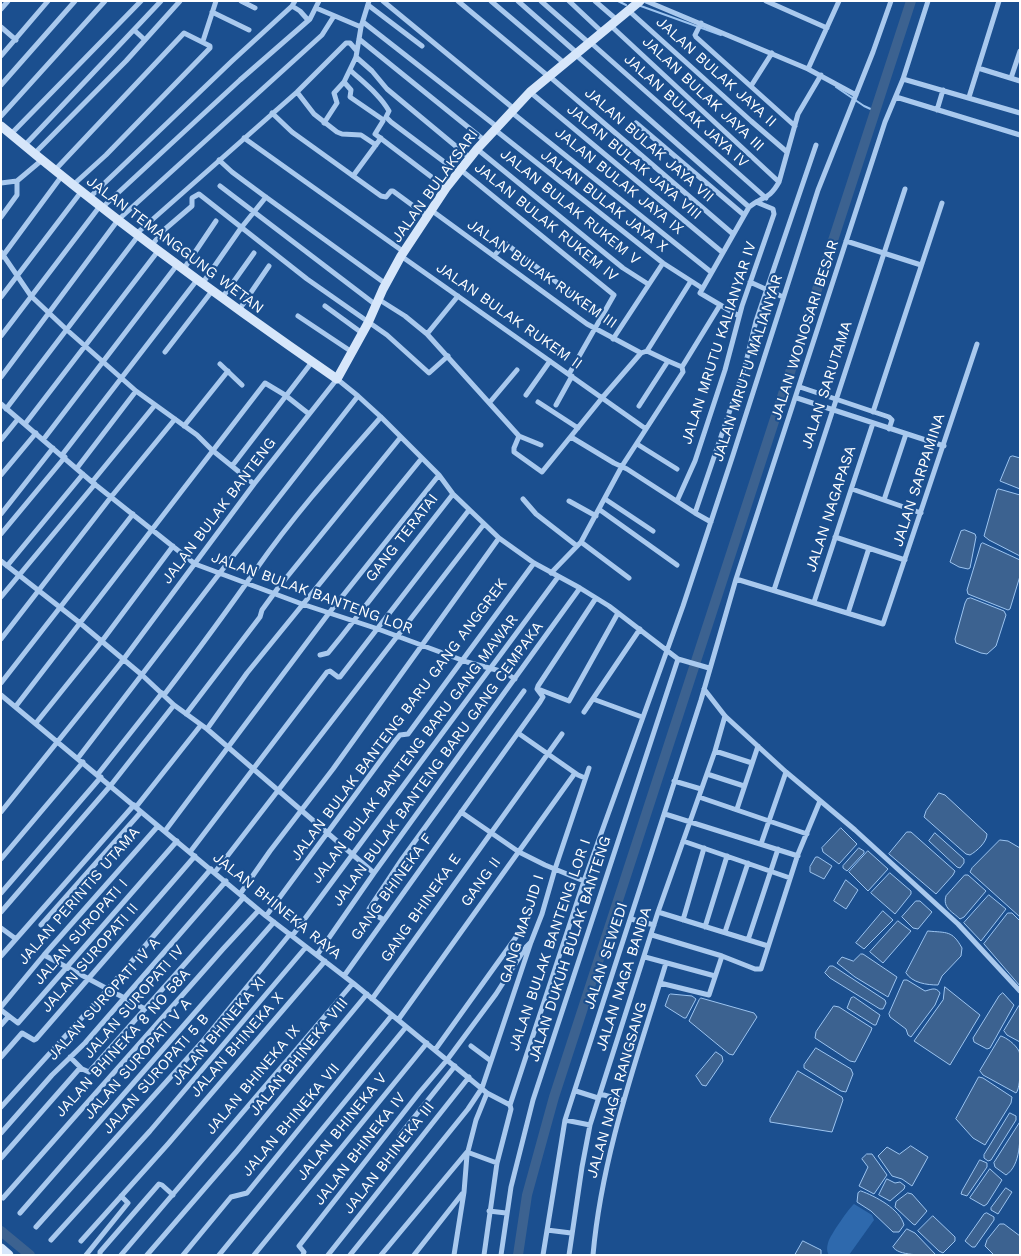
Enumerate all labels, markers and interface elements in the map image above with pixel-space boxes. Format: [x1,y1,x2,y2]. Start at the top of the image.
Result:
street label: JALAN BULAK JAYA II [652,13,780,131]
street label: JALAN BULAK JAYA III [638,33,768,155]
street label: JALAN BULAK JAYA IV [620,50,752,172]
street label: JALAN BULAK JAYA VII [581,84,717,206]
street label: JALAN BULAK JAYA VIII [563,100,705,224]
street label: JALAN BULAK JAYA IX [551,124,687,238]
street label: JALAN BULAKSARI [388,126,482,246]
street label: JALAN BULAK RUKEM V [496,145,644,269]
street label: JALAN BULAK JAYA X [537,146,671,256]
street label: JALAN BULAK RUKEM IV [471,159,621,285]
street label: JALAN TEMANGGUNG WETAN [83,172,267,318]
street label: JALAN BULAK RUKEM III [464,215,620,333]
street label: JALAN WONOSARI BESAR [767,238,843,422]
street label: JALAN MRUTU KALIANYAR IV [678,239,760,447]
street label: JALAN BULAK RUKEM II [433,259,585,373]
street label: JALAN MRUTU MALIANYAR [709,272,787,464]
street label: JALAN SARUTAMA [798,319,856,451]
street label: JALAN SARPAMINA [889,411,949,549]
street label: JALAN BULAK BANTENG [158,434,280,588]
street label: JALAN NAGAPASA [802,443,860,575]
street label: GANG TERATAI [362,490,442,586]
street label: JALAN BULAK BANTENG LOR [209,548,415,638]
street label: JALAN BULAK BANTENG BARU GANG ANGGREK [287,575,511,865]
street label: JALAN BULAK BANTENG BARU GANG MAWAR [308,611,522,887]
street label: JALAN BULAK BANTENG BARU GANG CEMPAKA [329,618,547,910]
street label: JALAN PERINTIS UTAMA [14,824,144,968]
street label: GANG BHINEKA F [347,830,437,944]
street label: JALAN DUKUH BULAK BANTENG [525,834,615,1064]
street label: JALAN BULAK BANTENG LOR I [505,837,595,1053]
street label: JALAN BHINEKA RAYA [209,849,345,963]
street label: GANG BHINEKA E [377,850,465,966]
street label: GANG II [457,854,505,910]
street label: GANG MASJID I [496,872,548,986]
street label: JALAN SUROPATI I [30,875,132,989]
street label: JALAN SUROPATI II [38,900,142,1016]
street label: JALAN SEWEDI [580,900,632,1012]
street label: JALAN NAGA BANDA [592,905,656,1053]
street label: JALAN SUROPATI IV A [44,934,164,1064]
street label: JALAN SUROPATI IV [80,942,188,1062]
street label: JALAN BHINEKA 8 NO 58A [52,965,194,1121]
street label: JALAN BHINEKA XI [168,973,270,1089]
street label: JALAN BHINEKA X [187,989,287,1101]
street label: JALAN BHINEKA VIII [246,994,352,1120]
street label: JALAN SUROPATI V A [80,995,196,1123]
street label: JALAN NAGA RANGSANG [583,1000,651,1180]
street label: JALAN SUROPATI 5 B [99,1010,213,1138]
street label: JALAN BHINEKA IX [202,1022,304,1138]
street label: JALAN BHINEKA VII [238,1060,344,1180]
street label: JALAN BHINEKA V [293,1069,391,1185]
street label: JALAN BHINEKA IV [310,1089,410,1209]
street label: JALAN BHINEKA III [340,1098,438,1218]

